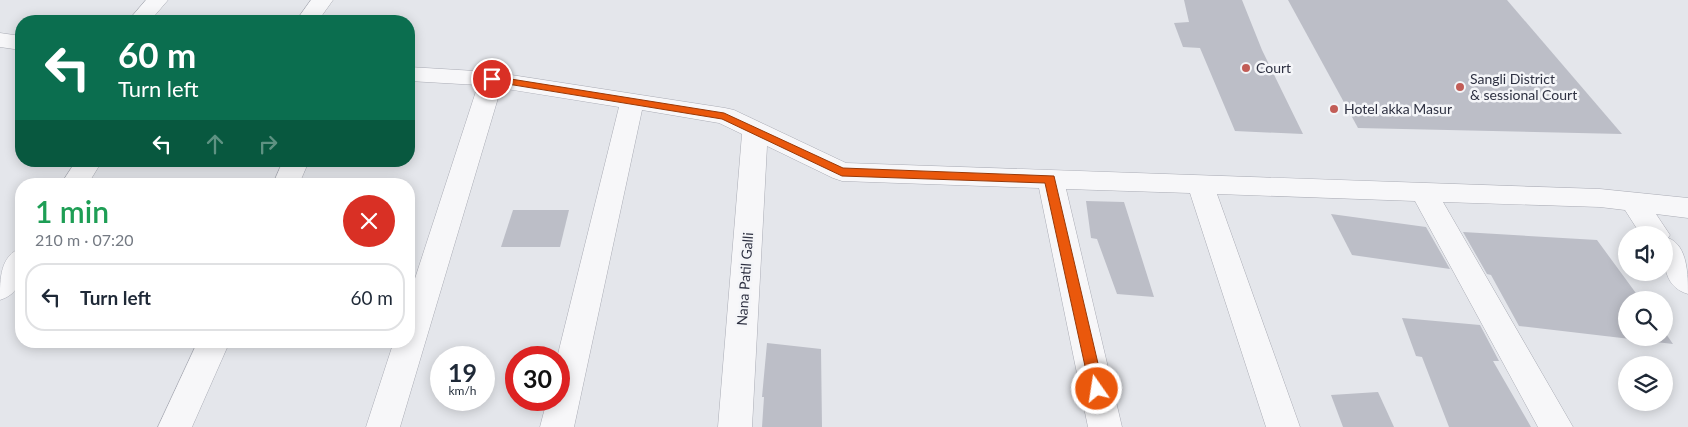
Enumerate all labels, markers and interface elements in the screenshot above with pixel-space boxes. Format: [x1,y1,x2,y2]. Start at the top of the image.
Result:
text: 60 m [118,33,196,75]
icon: left [35,35,100,100]
pin [471,58,513,100]
place label: Court [1256,59,1291,76]
marker: Court [1240,62,1252,74]
icon: arrive [478,65,506,93]
place label: Sangli District & sessional Court [1470,70,1577,103]
text: Turn left [118,75,199,102]
marker: Sangli District & sessional Court [1454,81,1466,93]
place label: Hotel akka Masur [1344,100,1452,117]
marker: Hotel akka Masur [1328,103,1340,115]
icon: left [148,130,176,158]
icon: ahead [201,130,229,158]
icon: right [254,130,282,158]
text: 1 min [35,193,109,229]
button: close [343,195,395,247]
map controls [1618,226,1673,411]
button: sound [1618,226,1673,281]
text: 210 m · 07:20 [35,230,134,249]
street label: Nana Patil Galli [733,232,756,326]
icon: left [37,283,65,311]
text: Turn left [80,286,151,309]
text: 60 m [350,286,393,309]
button: search [1618,291,1673,346]
speed limit sign: 30 [505,346,570,411]
button: layers [1618,356,1673,411]
text: 19 [448,357,477,387]
position arrow [1070,362,1122,414]
text: km/h [448,383,477,398]

